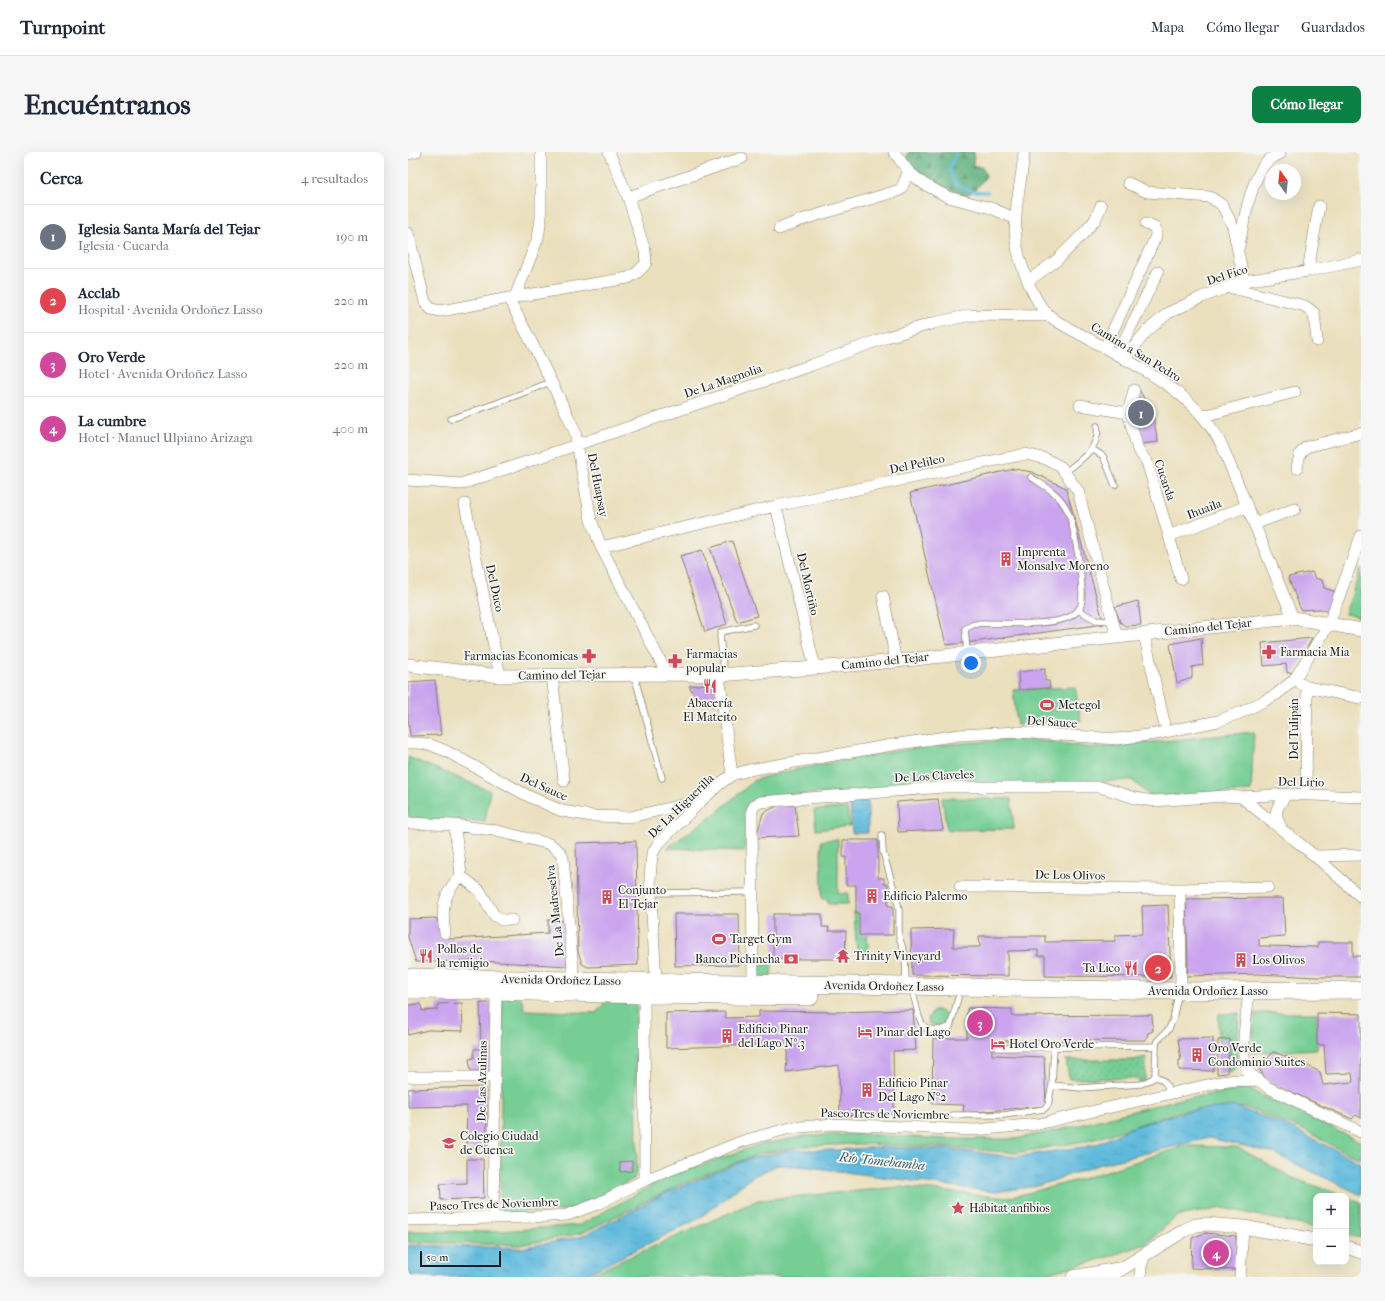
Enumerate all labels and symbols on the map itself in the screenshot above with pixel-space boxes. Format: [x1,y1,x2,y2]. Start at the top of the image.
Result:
north arrow [1265,164,1301,200]
street label: Del Fico [1205,262,1249,288]
street label: Camino a San Pedro [1088,320,1184,384]
street label: De La Magnolia [682,361,764,401]
pin: 1 [1128,398,1154,428]
street label: Del Pelileo [888,451,946,477]
street label: Del Huapsay [585,452,611,519]
street label: Cucarda [1151,458,1179,503]
street label: Ihuaila [1185,496,1224,522]
place label: Imprenta Monsalve Moreno [1017,545,1109,573]
street label: Del Mortiño [794,551,822,617]
building icon: Imprenta Monsalve Moreno [998,551,1014,567]
street label: Del Duco [483,563,507,613]
street label: Camino del Tejar [1164,615,1253,639]
pharmacy icon: Farmacia Mia [1261,644,1277,660]
place label: Farmacia Mia [1280,645,1350,659]
place label: Farmacias popular [685,647,738,675]
pharmacy icon: Farmacias Economicas [581,648,597,664]
place label: Farmacias Economicas [464,649,579,663]
street label: Camino del Tejar [841,649,930,673]
pharmacy icon: Farmacias popular [667,653,683,669]
your location [961,653,981,673]
street label: Camino del Tejar [518,667,607,683]
restaurant icon: Abacería El Mateito [702,678,718,694]
place label: Abacería El Mateito [683,696,737,724]
sports icon: Metegol [1039,697,1055,713]
place label: Metegol [1058,698,1101,712]
street label: Del Tulipán [1287,698,1301,760]
street label: Del Sauce [1026,713,1078,731]
street label: De Los Claveles [894,767,975,785]
street label: Del Sauce [518,770,570,804]
street label: De La Higuerilla [645,771,717,841]
street label: Del Lirio [1278,775,1324,789]
street label: De La Madreselva [543,864,567,957]
street label: De Los Olivos [1035,867,1106,883]
place label: Conjunto El Tejar [618,883,666,911]
building icon: Edificio Palermo [864,888,880,904]
building icon: Conjunto El Tejar [599,889,615,905]
place label: Edificio Palermo [883,889,967,903]
sports icon: Target Gym [711,931,727,947]
place label: Target Gym [730,932,792,946]
place label: Pollos de la remigio [436,942,489,970]
restaurant icon: Pollos de la remigio [418,948,434,964]
temple icon: Trinity Vineyard [835,948,851,964]
place label: Trinity Vineyard [854,949,941,963]
bank icon: Banco Pichincha [783,951,799,967]
place label: Banco Pichincha [695,952,780,966]
building icon: Los Olivos [1233,952,1249,968]
pin: 2 [1145,953,1171,983]
place label: Los Olivos [1252,953,1305,967]
restaurant icon: Ta Lico [1123,960,1139,976]
place label: Ta Lico [1083,961,1120,975]
street label: Avenida Ordoñez Lasso [500,972,621,988]
street label: Avenida Ordoñez Lasso [823,978,944,994]
street label: Avenida Ordoñez Lasso [1147,984,1268,998]
pin: 3 [967,1008,993,1038]
place label: Edificio Pinar del Lago Nº.3 [738,1022,809,1050]
hotel icon: Pinar del Lago [857,1024,873,1040]
place label: Pinar del Lago [876,1025,951,1039]
building icon: Edificio Pinar del Lago Nº.3 [719,1028,735,1044]
hotel icon: Hotel Oro Verde [990,1036,1006,1052]
place label: Hotel Oro Verde [1009,1037,1094,1051]
street label: De Las Azulinas [474,1040,490,1122]
place label: Oro Verde Condominio Suites [1208,1041,1306,1069]
building icon: Oro Verde Condominio Suites [1189,1047,1205,1063]
place label: Edificio Pinar Del Lago N°2 [878,1076,949,1104]
building icon: Edificio Pinar Del Lago N°2 [859,1082,875,1098]
street label: Paseo Tres de Noviembre [820,1106,950,1122]
place label: Colegio Ciudad de Cuenca [460,1129,539,1157]
school or university icon: Colegio Ciudad de Cuenca [441,1135,457,1151]
water label: Río Tomebamba [837,1149,926,1173]
street label: Paseo Tres de Noviembre [429,1195,559,1213]
place icon: Hábitat anfibios [950,1200,966,1216]
place label: Hábitat anfibios [969,1201,1050,1215]
pin: 4 [1203,1238,1229,1268]
scale bar [420,1249,501,1268]

